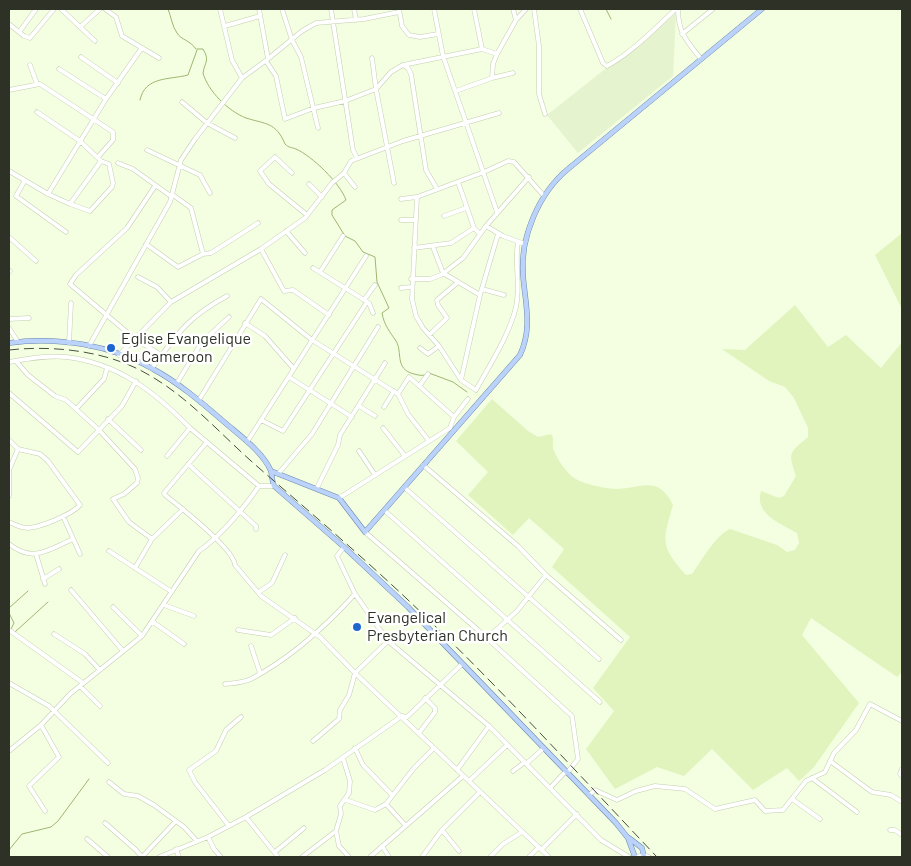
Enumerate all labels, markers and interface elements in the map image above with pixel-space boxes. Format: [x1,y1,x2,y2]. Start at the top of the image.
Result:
place label: Eglise Evangelique du Cameroon [121,329,251,367]
marker: Eglise Evangelique du Cameroon [105,342,117,354]
place label: Evangelical Presbyterian Church [367,608,508,646]
marker: Evangelical Presbyterian Church [351,621,363,633]

